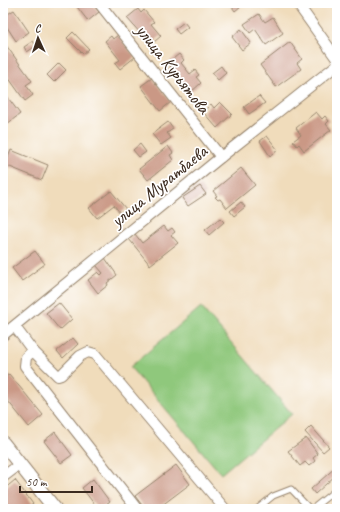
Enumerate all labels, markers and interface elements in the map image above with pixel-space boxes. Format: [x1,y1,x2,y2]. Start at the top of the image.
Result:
north arrow [18,18,58,58]
street label: улица Курьятова [130,18,217,120]
text: С [34,21,42,35]
street label: улица Муратбаева [105,139,213,233]
scale bar [20,468,92,494]
text: 50 m [26,474,48,490]

